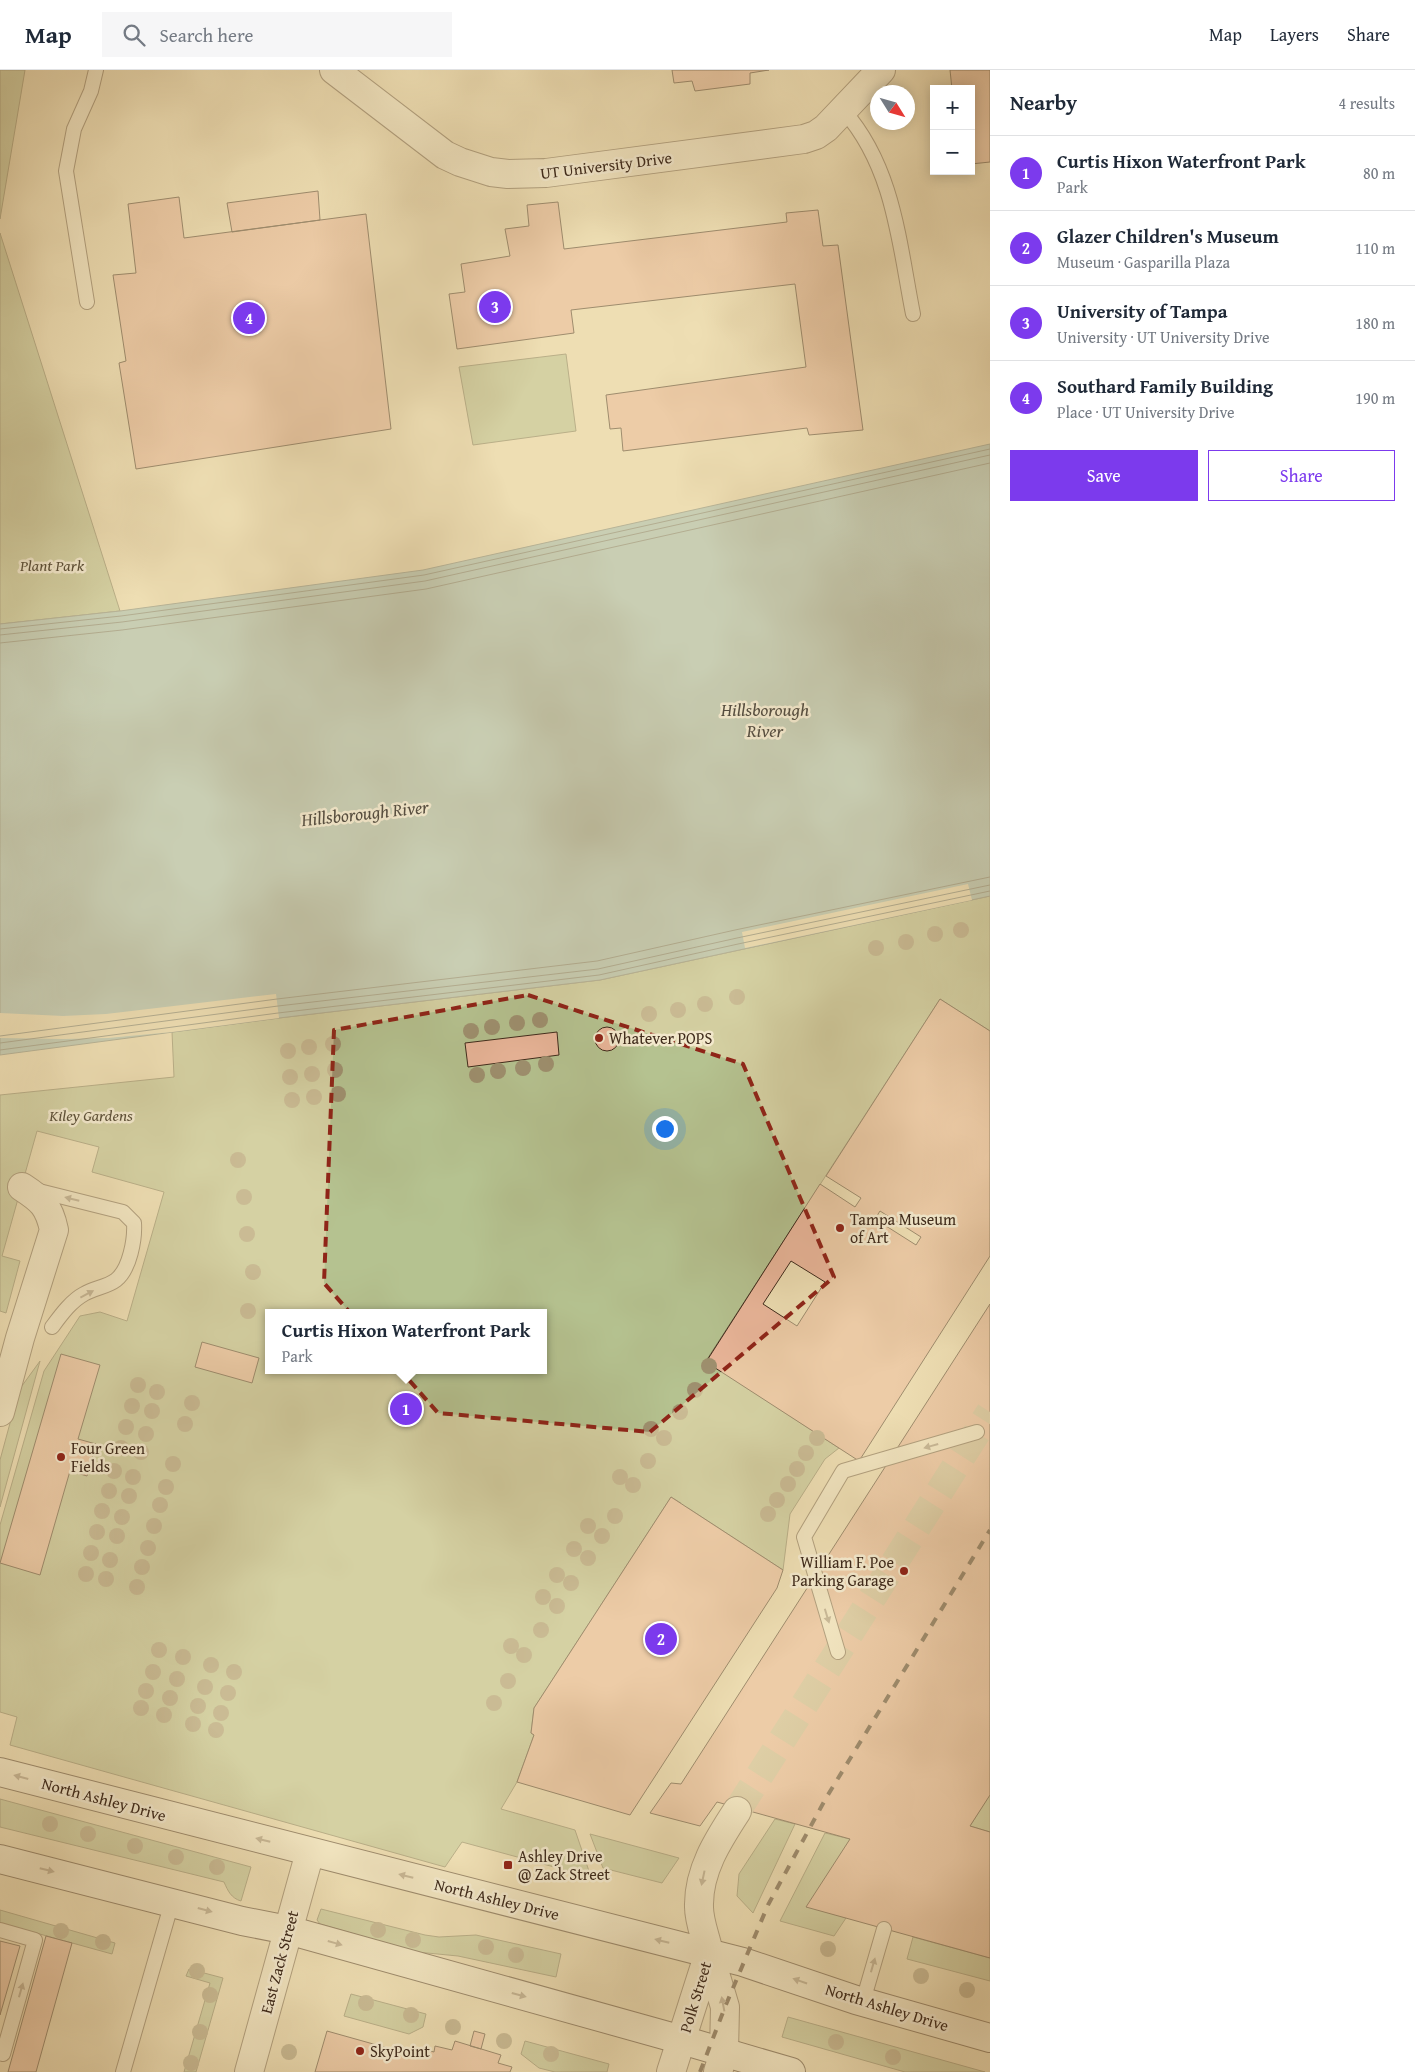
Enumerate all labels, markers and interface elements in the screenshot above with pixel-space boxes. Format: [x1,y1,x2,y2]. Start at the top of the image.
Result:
search box [102,12,452,57]
text: Map [25,17,72,52]
icon: search [120,21,148,49]
text: Search here [160,21,253,49]
text: Map [1209,21,1242,48]
text: Layers [1270,21,1319,48]
text: Share [1347,21,1390,48]
north arrow [870,85,915,130]
map controls [930,85,975,175]
button: + [930,85,975,130]
text: Nearby [1010,87,1077,118]
text: 4 results [1338,91,1395,115]
button: − [930,130,975,175]
street label: UT University Drive [539,145,673,185]
text: Curtis Hixon Waterfront Park [1057,147,1306,175]
text: 1 [1022,161,1030,185]
text: 80 m [1363,161,1395,185]
text: Park [1057,175,1088,199]
text: Glazer Children's Museum [1057,222,1279,250]
text: 2 [1022,236,1030,260]
text: 110 m [1355,236,1395,260]
text: Museum · Gasparilla Plaza [1057,250,1230,274]
pin: 3 [479,288,511,326]
text: University of Tampa [1057,297,1227,325]
pin: 4 [233,299,265,337]
text: 3 [1022,311,1030,335]
text: 180 m [1355,311,1395,335]
text: University · UT University Drive [1057,325,1269,349]
text: Southard Family Building [1057,372,1273,400]
text: 4 [1022,386,1030,410]
text: 190 m [1355,386,1395,410]
text: Place · UT University Drive [1057,400,1235,424]
button: Save [1010,450,1198,501]
button: Share [1208,450,1395,501]
park label: Plant Park [19,553,85,577]
water label: Hillsborough River [720,696,809,744]
water label: Hillsborough River [299,793,431,833]
place label: Whatever POPS [609,1026,712,1050]
marker: Whatever POPS [593,1032,605,1044]
park label: Kiley Gardens [48,1103,133,1127]
your location [652,1116,678,1142]
one-way arrow [64,1195,79,1203]
place label: Tampa Museum of Art [850,1207,956,1249]
marker: Tampa Museum of Art [834,1222,846,1234]
one-way arrow [80,1290,94,1298]
popup [265,1309,547,1374]
text: Curtis Hixon Waterfront Park [282,1316,530,1344]
text: Park [282,1344,313,1368]
pin: 1 [390,1390,422,1428]
place label: Four Green Fields [71,1436,145,1478]
one-way arrow [923,1442,938,1450]
marker: Four Green Fields [55,1451,67,1463]
place label: William F. Poe Parking Garage [792,1550,894,1592]
marker: William F. Poe Parking Garage [898,1565,910,1577]
one-way arrow [824,1608,832,1623]
pin: 2 [645,1620,677,1658]
street label: North Ashley Drive [39,1771,169,1827]
one-way arrow [13,1773,28,1781]
one-way arrow [255,1836,270,1844]
place label: Ashley Drive @ Zack Street [518,1844,610,1886]
marker: Ashley Drive @ Zack Street [502,1859,514,1871]
one-way arrow [40,1866,55,1874]
one-way arrow [699,1871,707,1886]
one-way arrow [399,1872,414,1880]
street label: North Ashley Drive [432,1872,562,1926]
one-way arrow [197,1907,212,1915]
street label: East Zack Street [254,1907,304,2016]
one-way arrow [654,1937,669,1945]
one-way arrow [328,1940,343,1948]
one-way arrow [870,1957,878,1972]
street label: Polk Street [673,1958,717,2036]
one-way arrow [792,1977,807,1984]
street label: North Ashley Drive [822,1977,952,2037]
one-way arrow [17,1982,25,1998]
one-way arrow [511,1991,526,1999]
one-way arrow [719,1996,727,2011]
place label: SkyPoint [370,2039,430,2063]
marker: SkyPoint [354,2045,366,2057]

